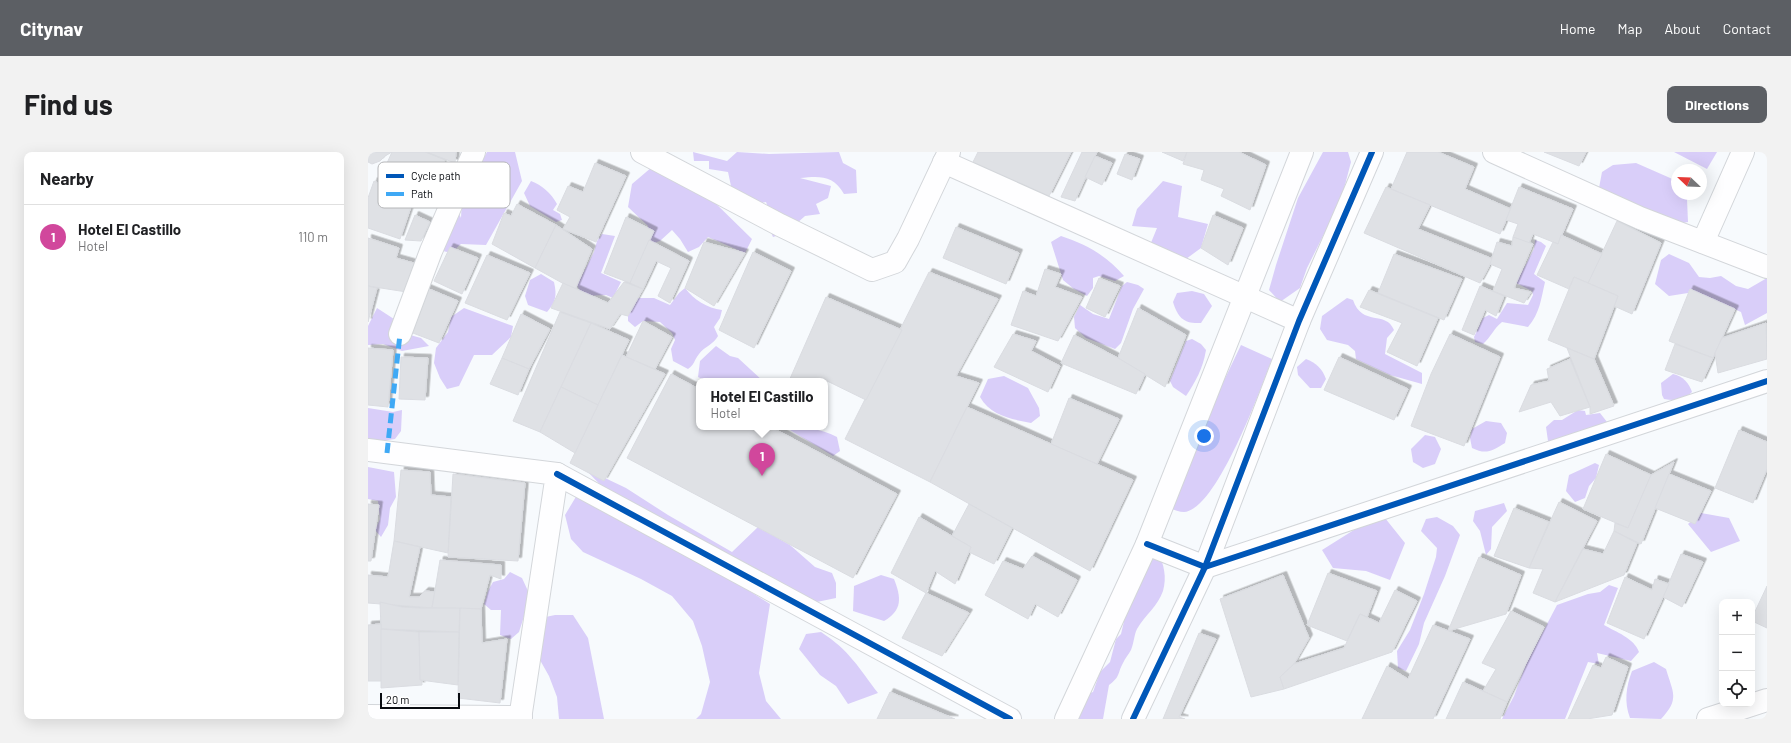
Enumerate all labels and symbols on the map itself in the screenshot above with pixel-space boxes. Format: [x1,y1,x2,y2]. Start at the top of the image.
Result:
legend [378,162,510,208]
north arrow [1671,164,1707,200]
text: Cycle path [411,169,461,182]
text: Path [411,187,433,200]
your location [1194,426,1214,446]
pin: 1 [749,443,775,476]
scale bar [380,691,460,710]

